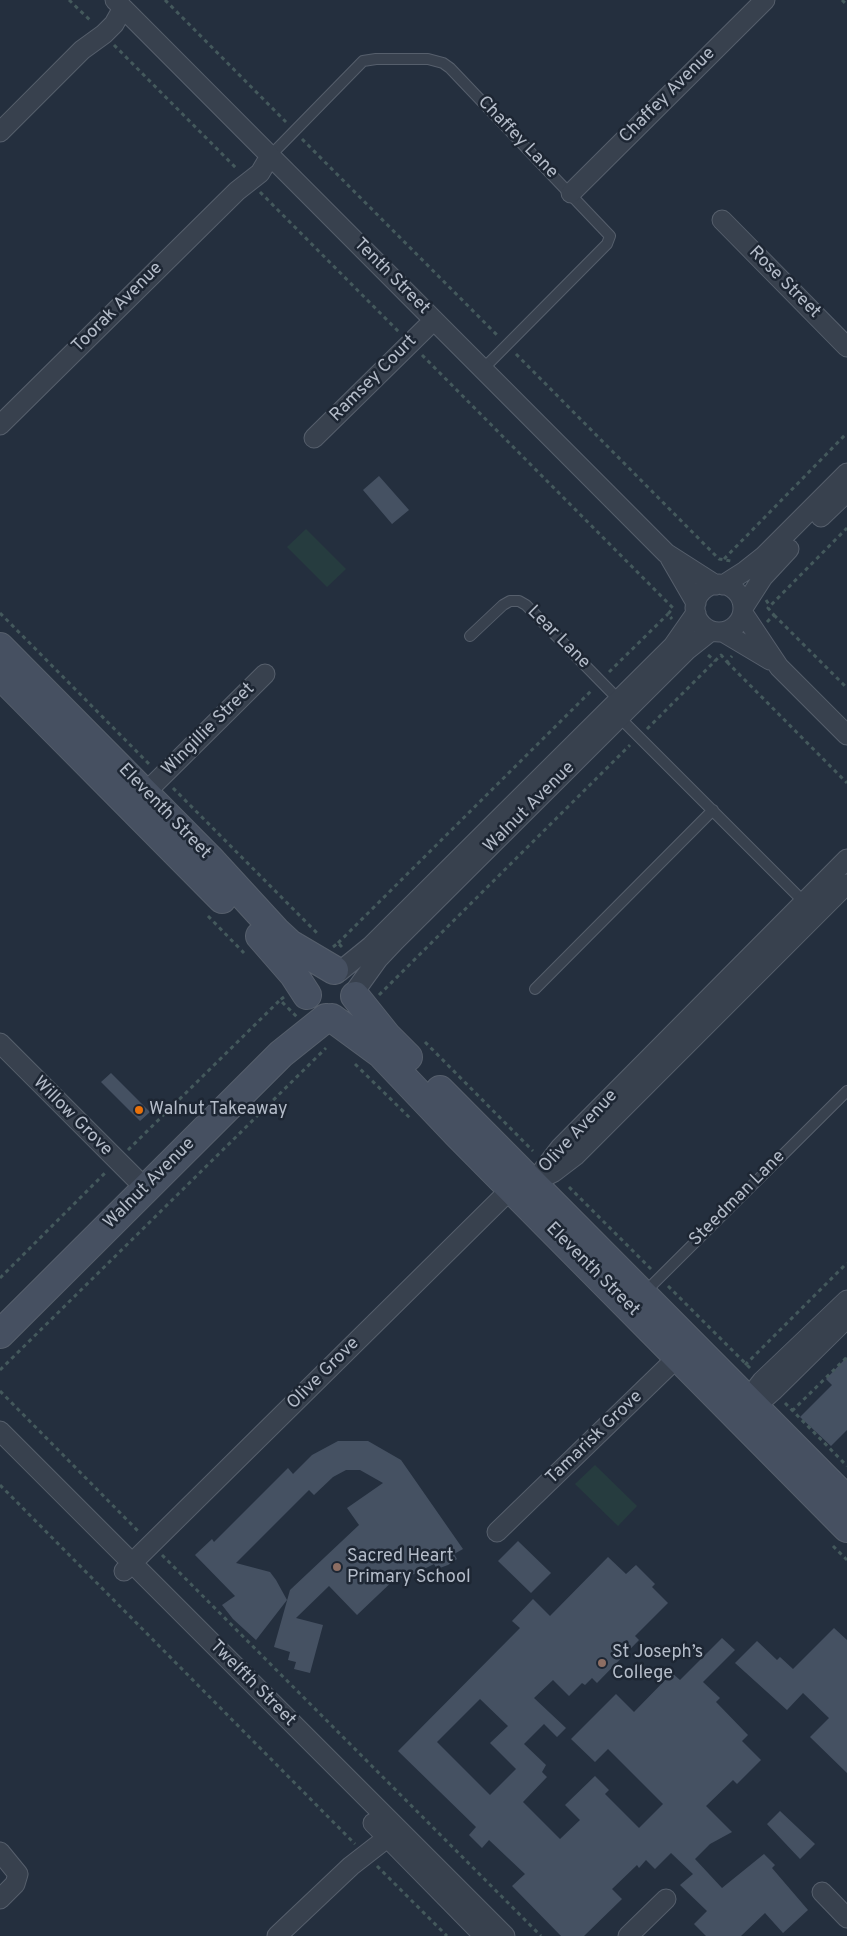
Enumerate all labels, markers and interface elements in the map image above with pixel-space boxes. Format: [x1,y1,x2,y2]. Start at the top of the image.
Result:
street label: Chaffey Avenue [616,44,720,148]
street label: Chaffey Lane [472,92,562,184]
street label: Tenth Street [348,234,434,320]
street label: Rose Street [743,242,825,324]
street label: Toorak Avenue [68,258,168,358]
street label: Ramsey Court [326,331,422,427]
street label: Lear Lane [522,602,594,674]
street label: Wingillie Street [158,679,260,781]
street label: Walnut Avenue [480,758,580,858]
street label: Eleventh Street [113,760,215,864]
street label: Willow Grove [28,1073,116,1161]
street label: Olive Avenue [535,1086,623,1178]
place label: Walnut Takeaway [149,1099,287,1121]
marker: Walnut Takeaway [133,1104,145,1116]
street label: Walnut Avenue [100,1134,200,1234]
street label: Steedman Lane [686,1147,790,1251]
street label: Eleventh Street [541,1219,643,1321]
street label: Olive Grove [283,1333,365,1415]
street label: Tamarisk Grove [542,1387,648,1489]
place label: Sacred Heart Primary School [347,1546,471,1588]
marker: Sacred Heart Primary School [331,1561,343,1573]
street label: Twelfth Street [204,1636,300,1732]
place label: St Joseph’s College [612,1642,703,1685]
marker: St Joseph’s College [596,1657,608,1669]

